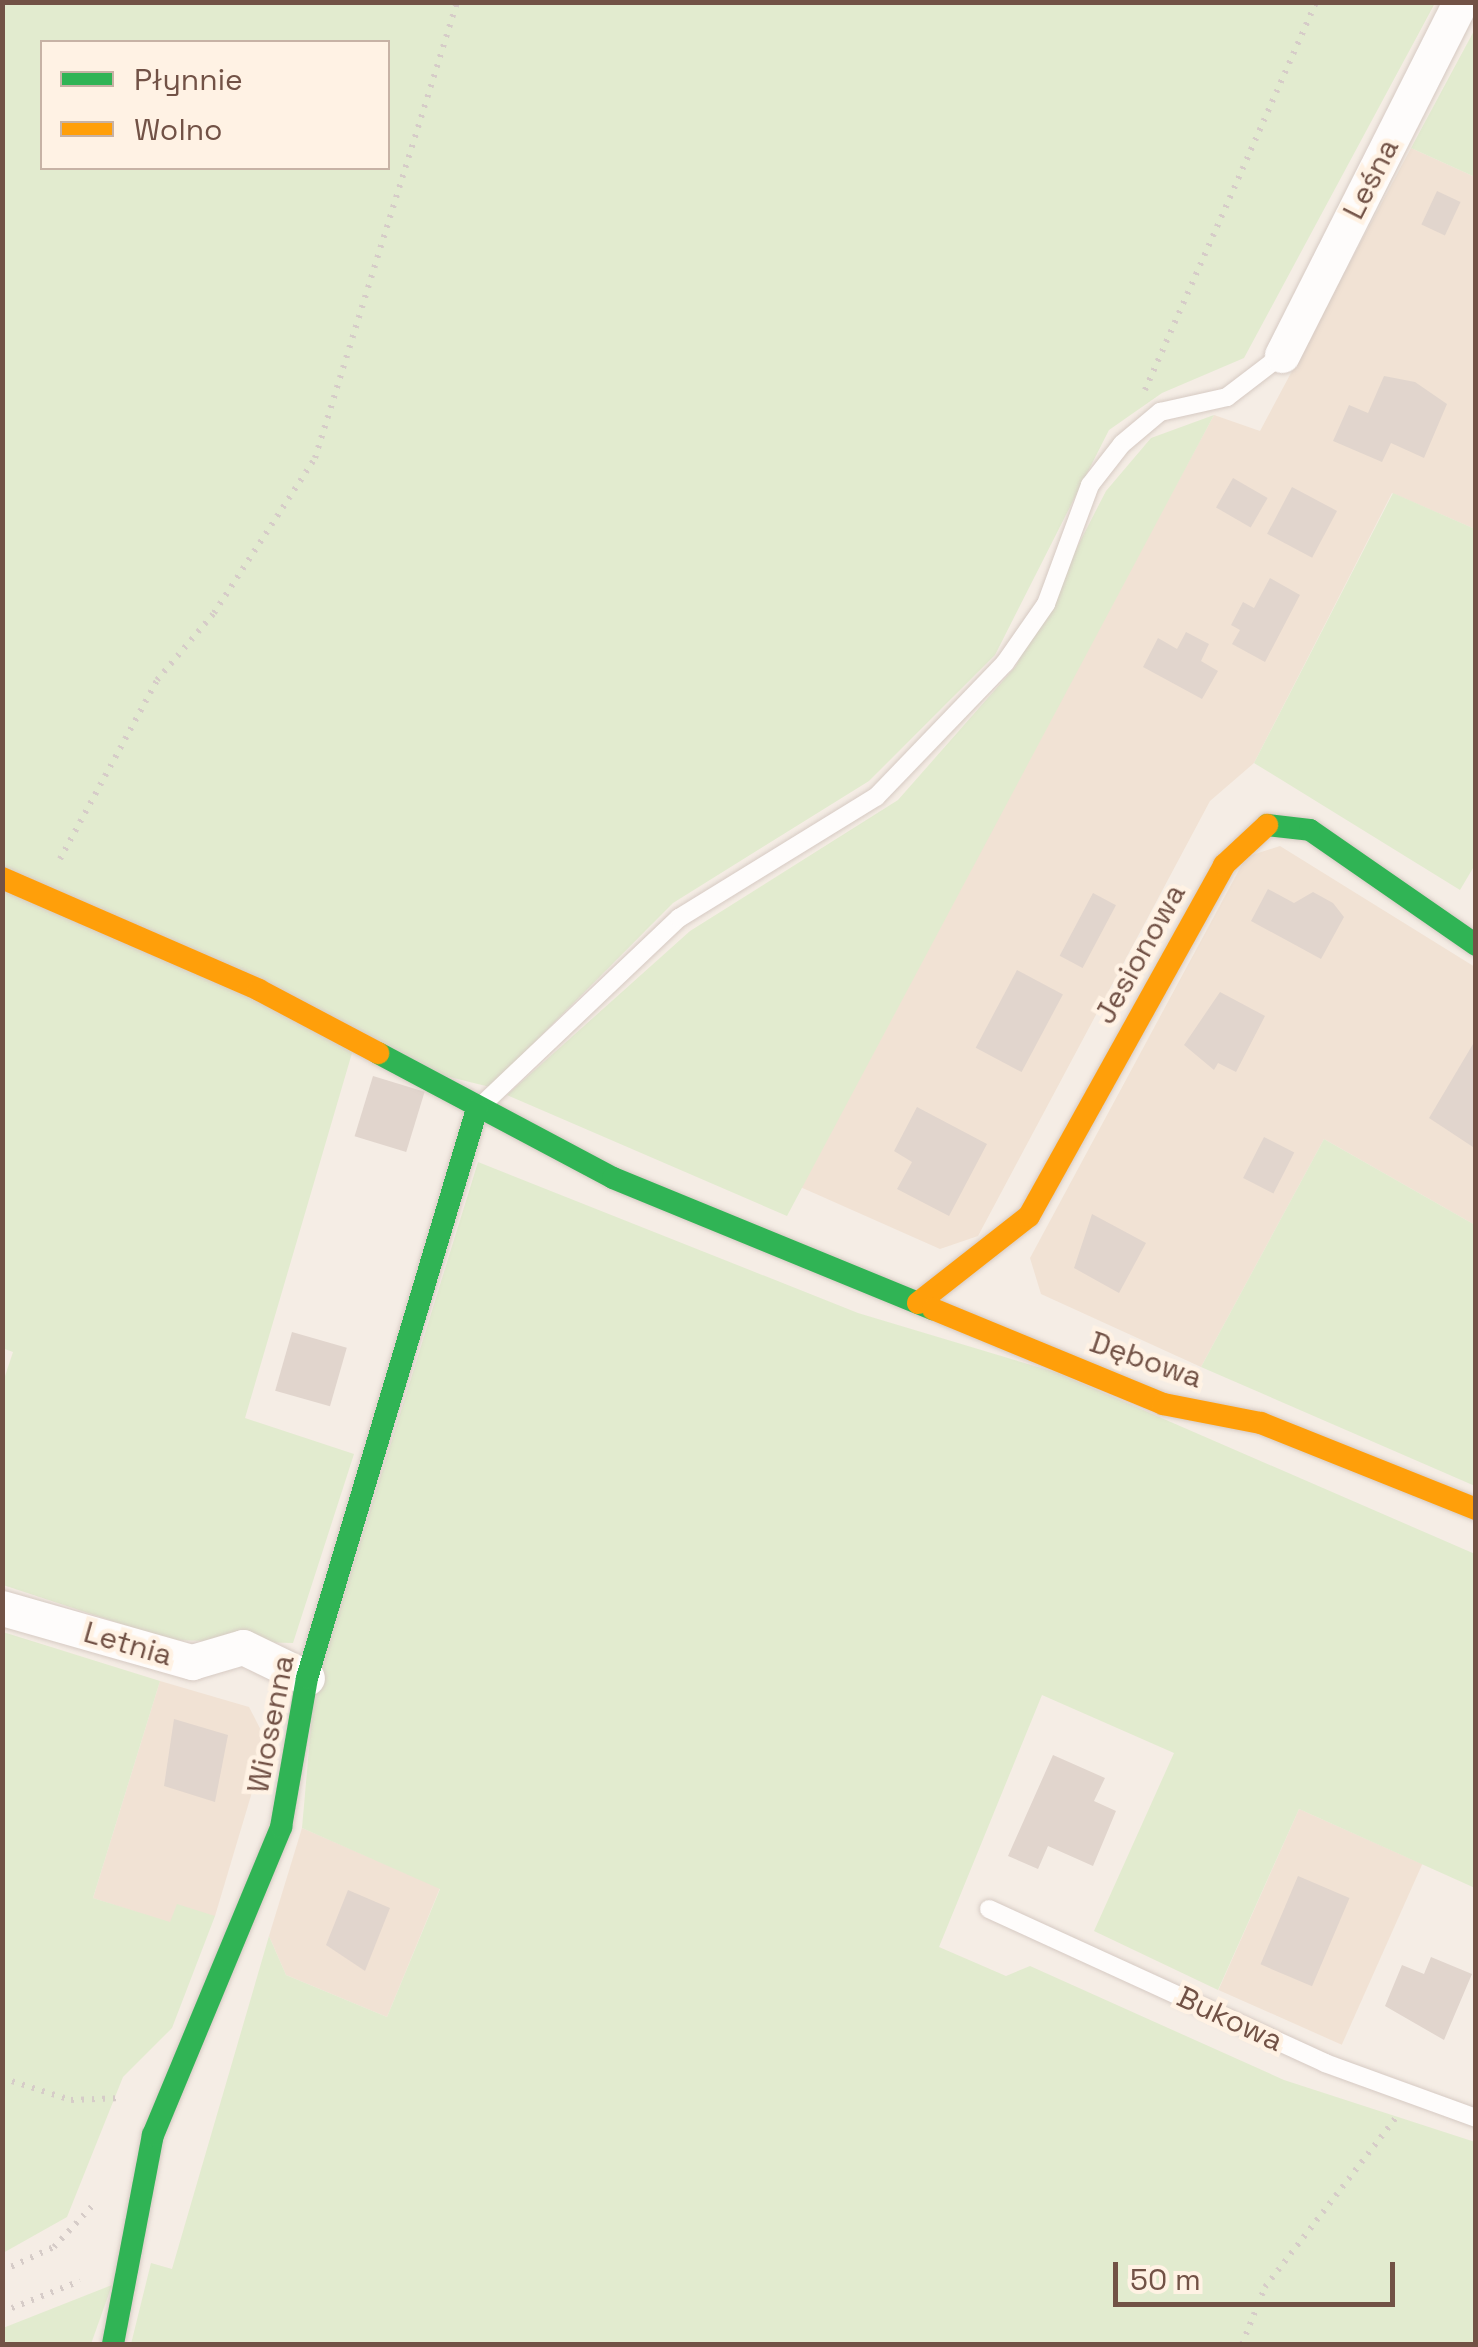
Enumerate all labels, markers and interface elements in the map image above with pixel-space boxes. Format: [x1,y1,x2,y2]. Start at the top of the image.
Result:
legend [40,40,390,170]
text: Płynnie [134,60,243,99]
text: Wolno [134,110,223,149]
street label: Leśna [1336,133,1406,225]
street label: Jesionowa [1087,878,1193,1030]
street label: Dębowa [1085,1324,1207,1396]
street label: Letnia [80,1614,176,1674]
street label: Wiosenna [240,1652,302,1796]
street label: Bukowa [1171,1979,1289,2059]
scale bar [1118,2242,1400,2304]
text: 50 m [1130,2260,1201,2299]

